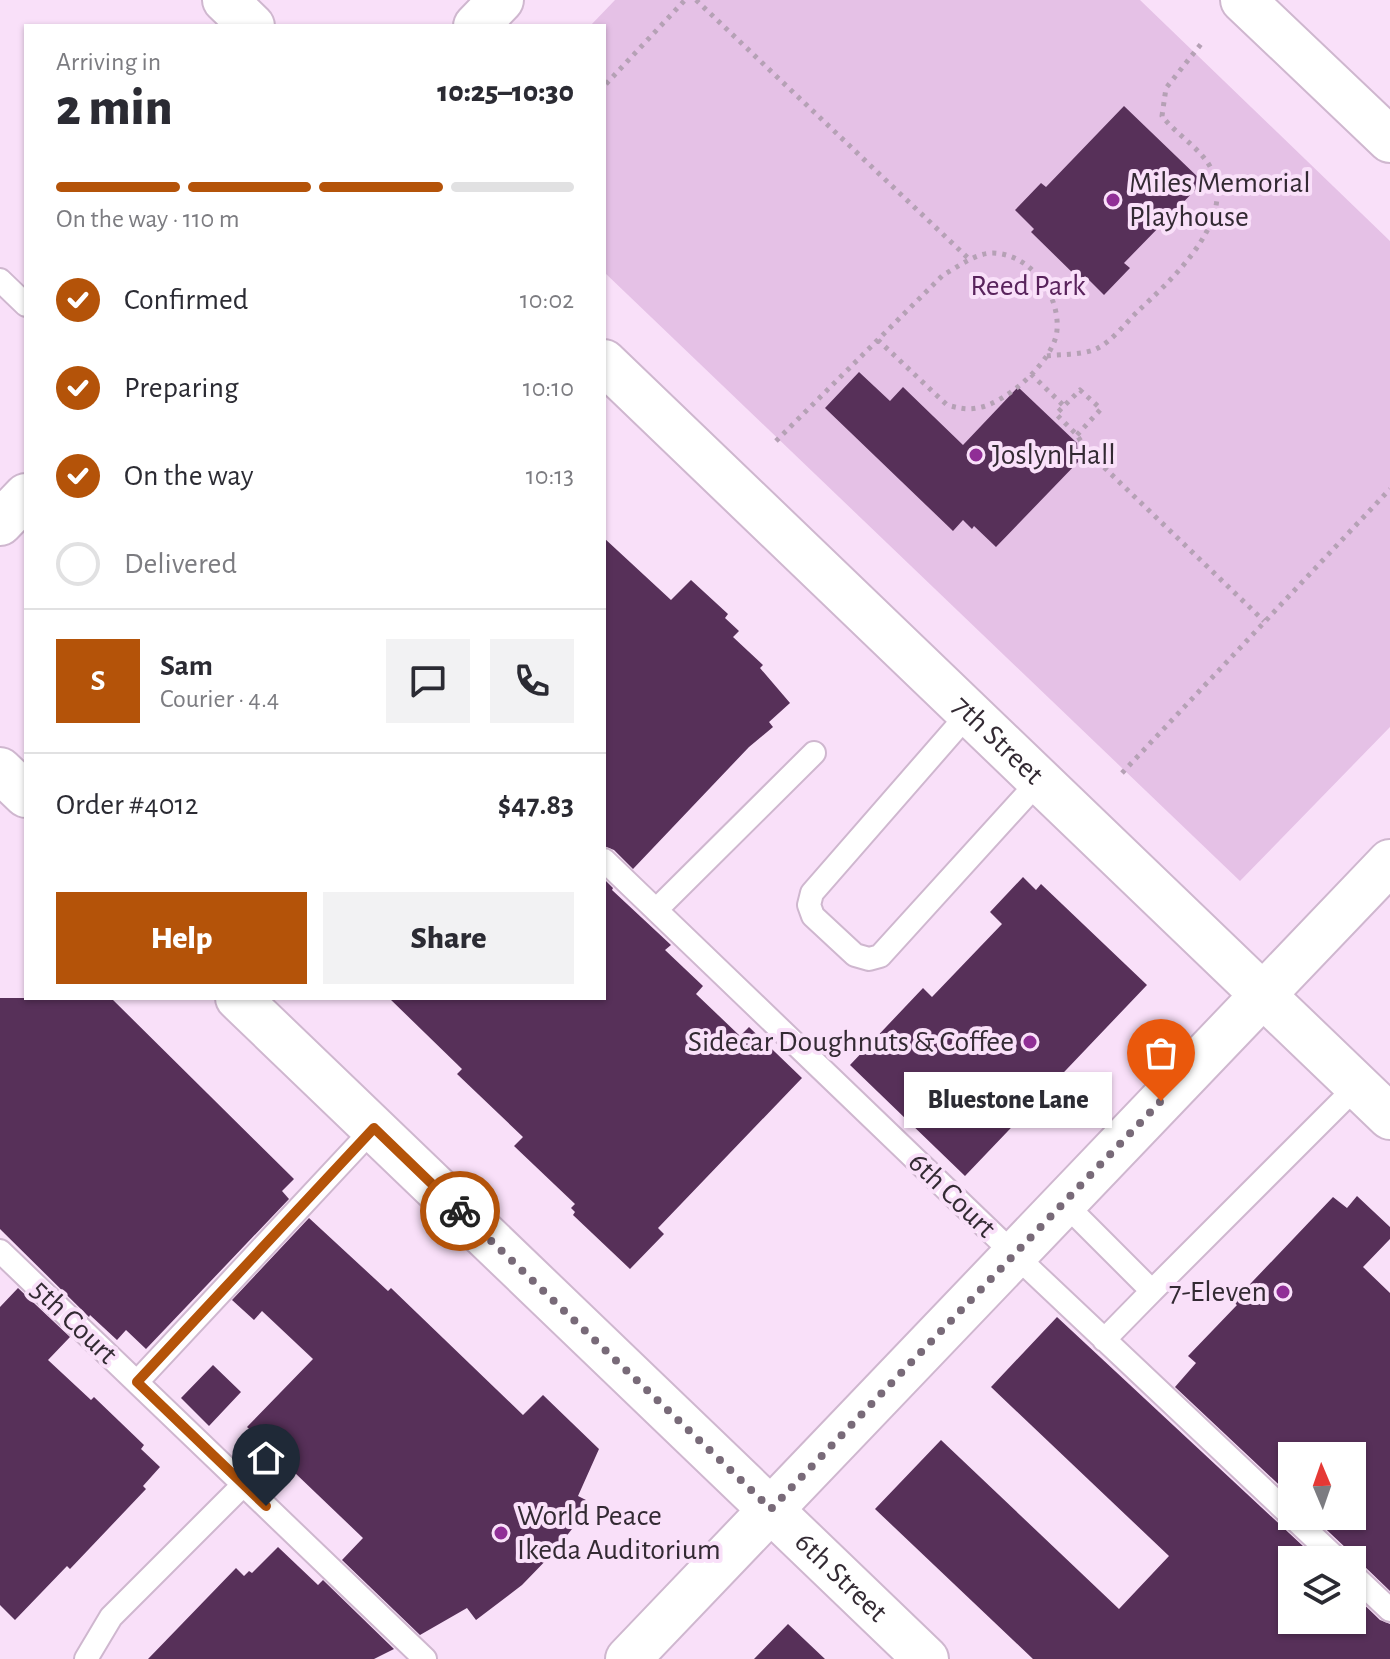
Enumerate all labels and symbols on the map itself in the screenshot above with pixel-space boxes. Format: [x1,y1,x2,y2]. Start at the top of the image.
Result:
place label: Miles Memorial Playhouse [1129,168,1311,232]
marker: Miles Memorial Playhouse [1104,191,1122,209]
park label: Reed Park [970,271,1086,301]
place label: Joslyn Hall [992,440,1116,470]
marker: Joslyn Hall [967,446,985,464]
street label: 7th Street [947,690,1049,791]
pin [1127,1019,1195,1101]
place label: Sidecar Doughnuts & Coffee [688,1027,1014,1057]
marker: Sidecar Doughnuts & Coffee [1021,1033,1039,1051]
callout: Bluestone Lane [905,1073,1113,1129]
street label: 6th Court [903,1147,1002,1244]
courier [420,1171,500,1251]
street label: 5th Court [25,1274,123,1370]
place label: 7-Eleven [1169,1277,1267,1307]
marker: 7-Eleven [1274,1283,1292,1301]
pin [232,1424,300,1506]
north arrow [1278,1442,1366,1530]
place label: World Peace Ikeda Auditorium [517,1501,721,1565]
marker: World Peace Ikeda Auditorium [492,1524,510,1542]
street label: 6th Street [789,1527,893,1628]

